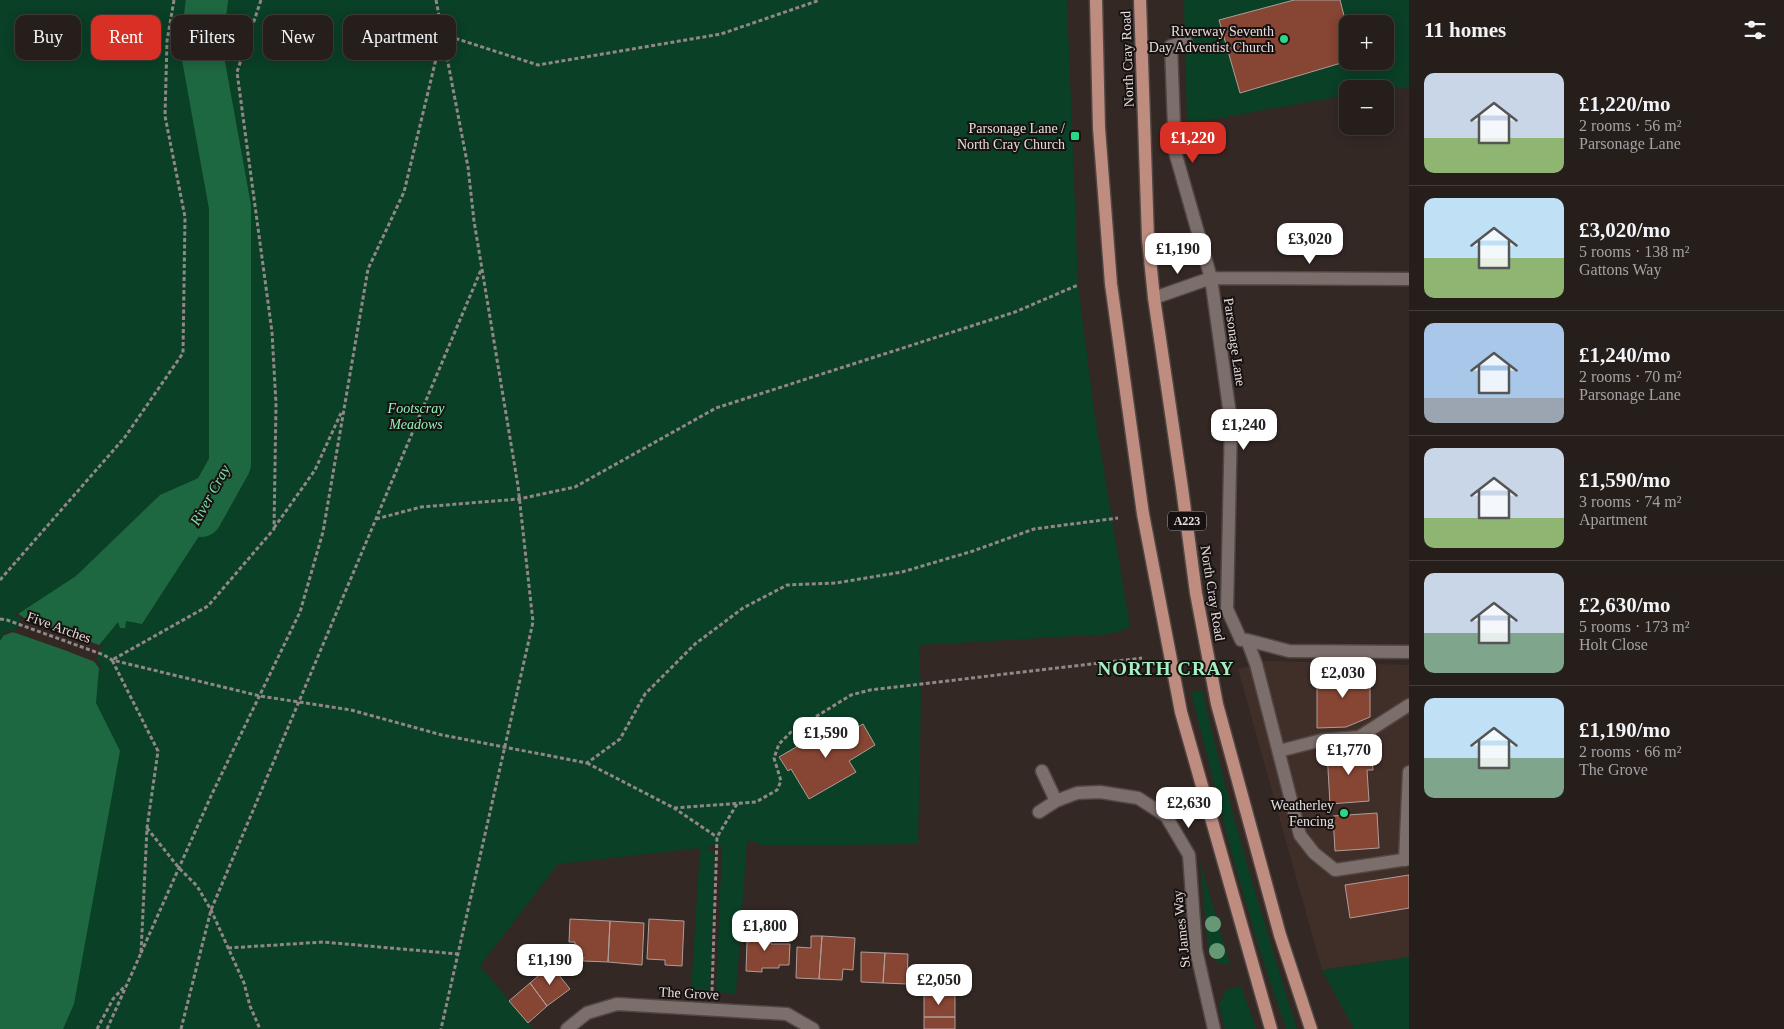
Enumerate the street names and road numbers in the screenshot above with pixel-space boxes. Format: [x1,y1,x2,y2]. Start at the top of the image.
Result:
street label: North Cray Road [1118,11,1137,107]
street label: Parsonage Lane [1221,297,1248,387]
road number: A223 [1168,512,1206,530]
street label: North Cray Road [1198,544,1227,642]
street label: Five Arches [25,609,93,646]
street label: St James Way [1170,889,1193,968]
street label: The Grove [658,984,719,1003]

